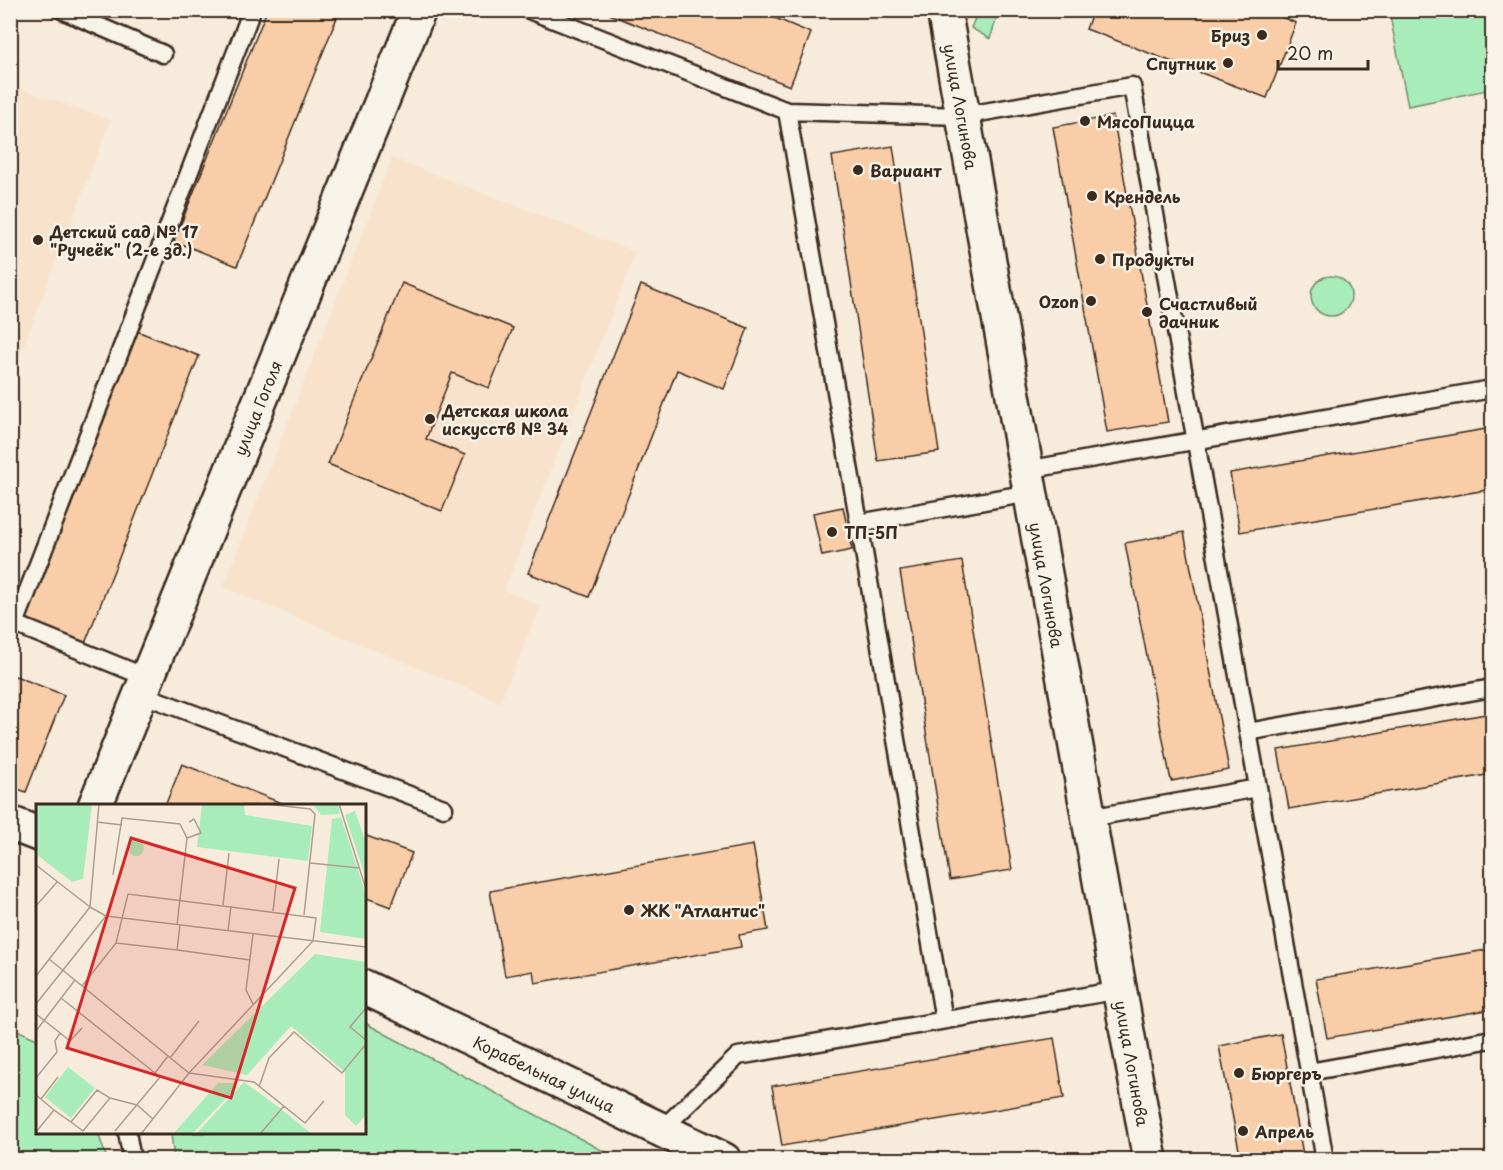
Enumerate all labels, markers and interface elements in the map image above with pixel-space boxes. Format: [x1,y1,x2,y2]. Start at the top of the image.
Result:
place label: Бриз [1211,23,1250,47]
marker: Бриз [1255,28,1269,42]
scale bar [1278,33,1368,71]
text: 20 m [1287,39,1333,66]
street label: улица Логинова [938,42,984,171]
place label: Спутник [1146,51,1217,75]
marker: Спутник [1221,56,1235,70]
place label: МясоПицца [1097,109,1195,133]
marker: МясоПицца [1078,114,1092,128]
place label: Вариант [870,158,943,182]
marker: Вариант [851,163,865,177]
place label: Крендель [1104,184,1181,208]
marker: Крендель [1085,189,1099,203]
place label: Детский сад № 17 "Ручеёк" (2-е зд.) [49,219,199,261]
marker: Детский сад № 17 "Ручеёк" (2-е зд.) [31,233,45,247]
place label: Продукты [1112,247,1195,271]
marker: Продукты [1093,252,1107,266]
place label: Ozon [1039,289,1079,313]
place label: Счастливый дачник [1159,291,1257,333]
marker: Ozon [1084,294,1098,308]
marker: Счастливый дачник [1140,305,1154,319]
street label: улица Гоголя [227,357,287,459]
place label: Детская школа искусств № 34 [441,398,569,440]
marker: Детская школа искусств № 34 [423,412,437,426]
place label: ТП-5П [844,520,898,544]
street label: улица Логинова [1024,520,1070,650]
marker: ТП-5П [825,525,839,539]
inset map [36,804,366,1134]
place label: ЖК "Атлантис" [640,898,765,922]
marker: ЖК "Атлантис" [622,903,636,917]
street label: улица Логинова [1110,999,1156,1128]
street label: Корабельная улица [469,1029,619,1118]
place label: Бюргеръ [1251,1061,1322,1085]
marker: Бюргеръ [1232,1066,1246,1080]
place label: Апрель [1254,1119,1314,1143]
marker: Апрель [1236,1124,1250,1138]

